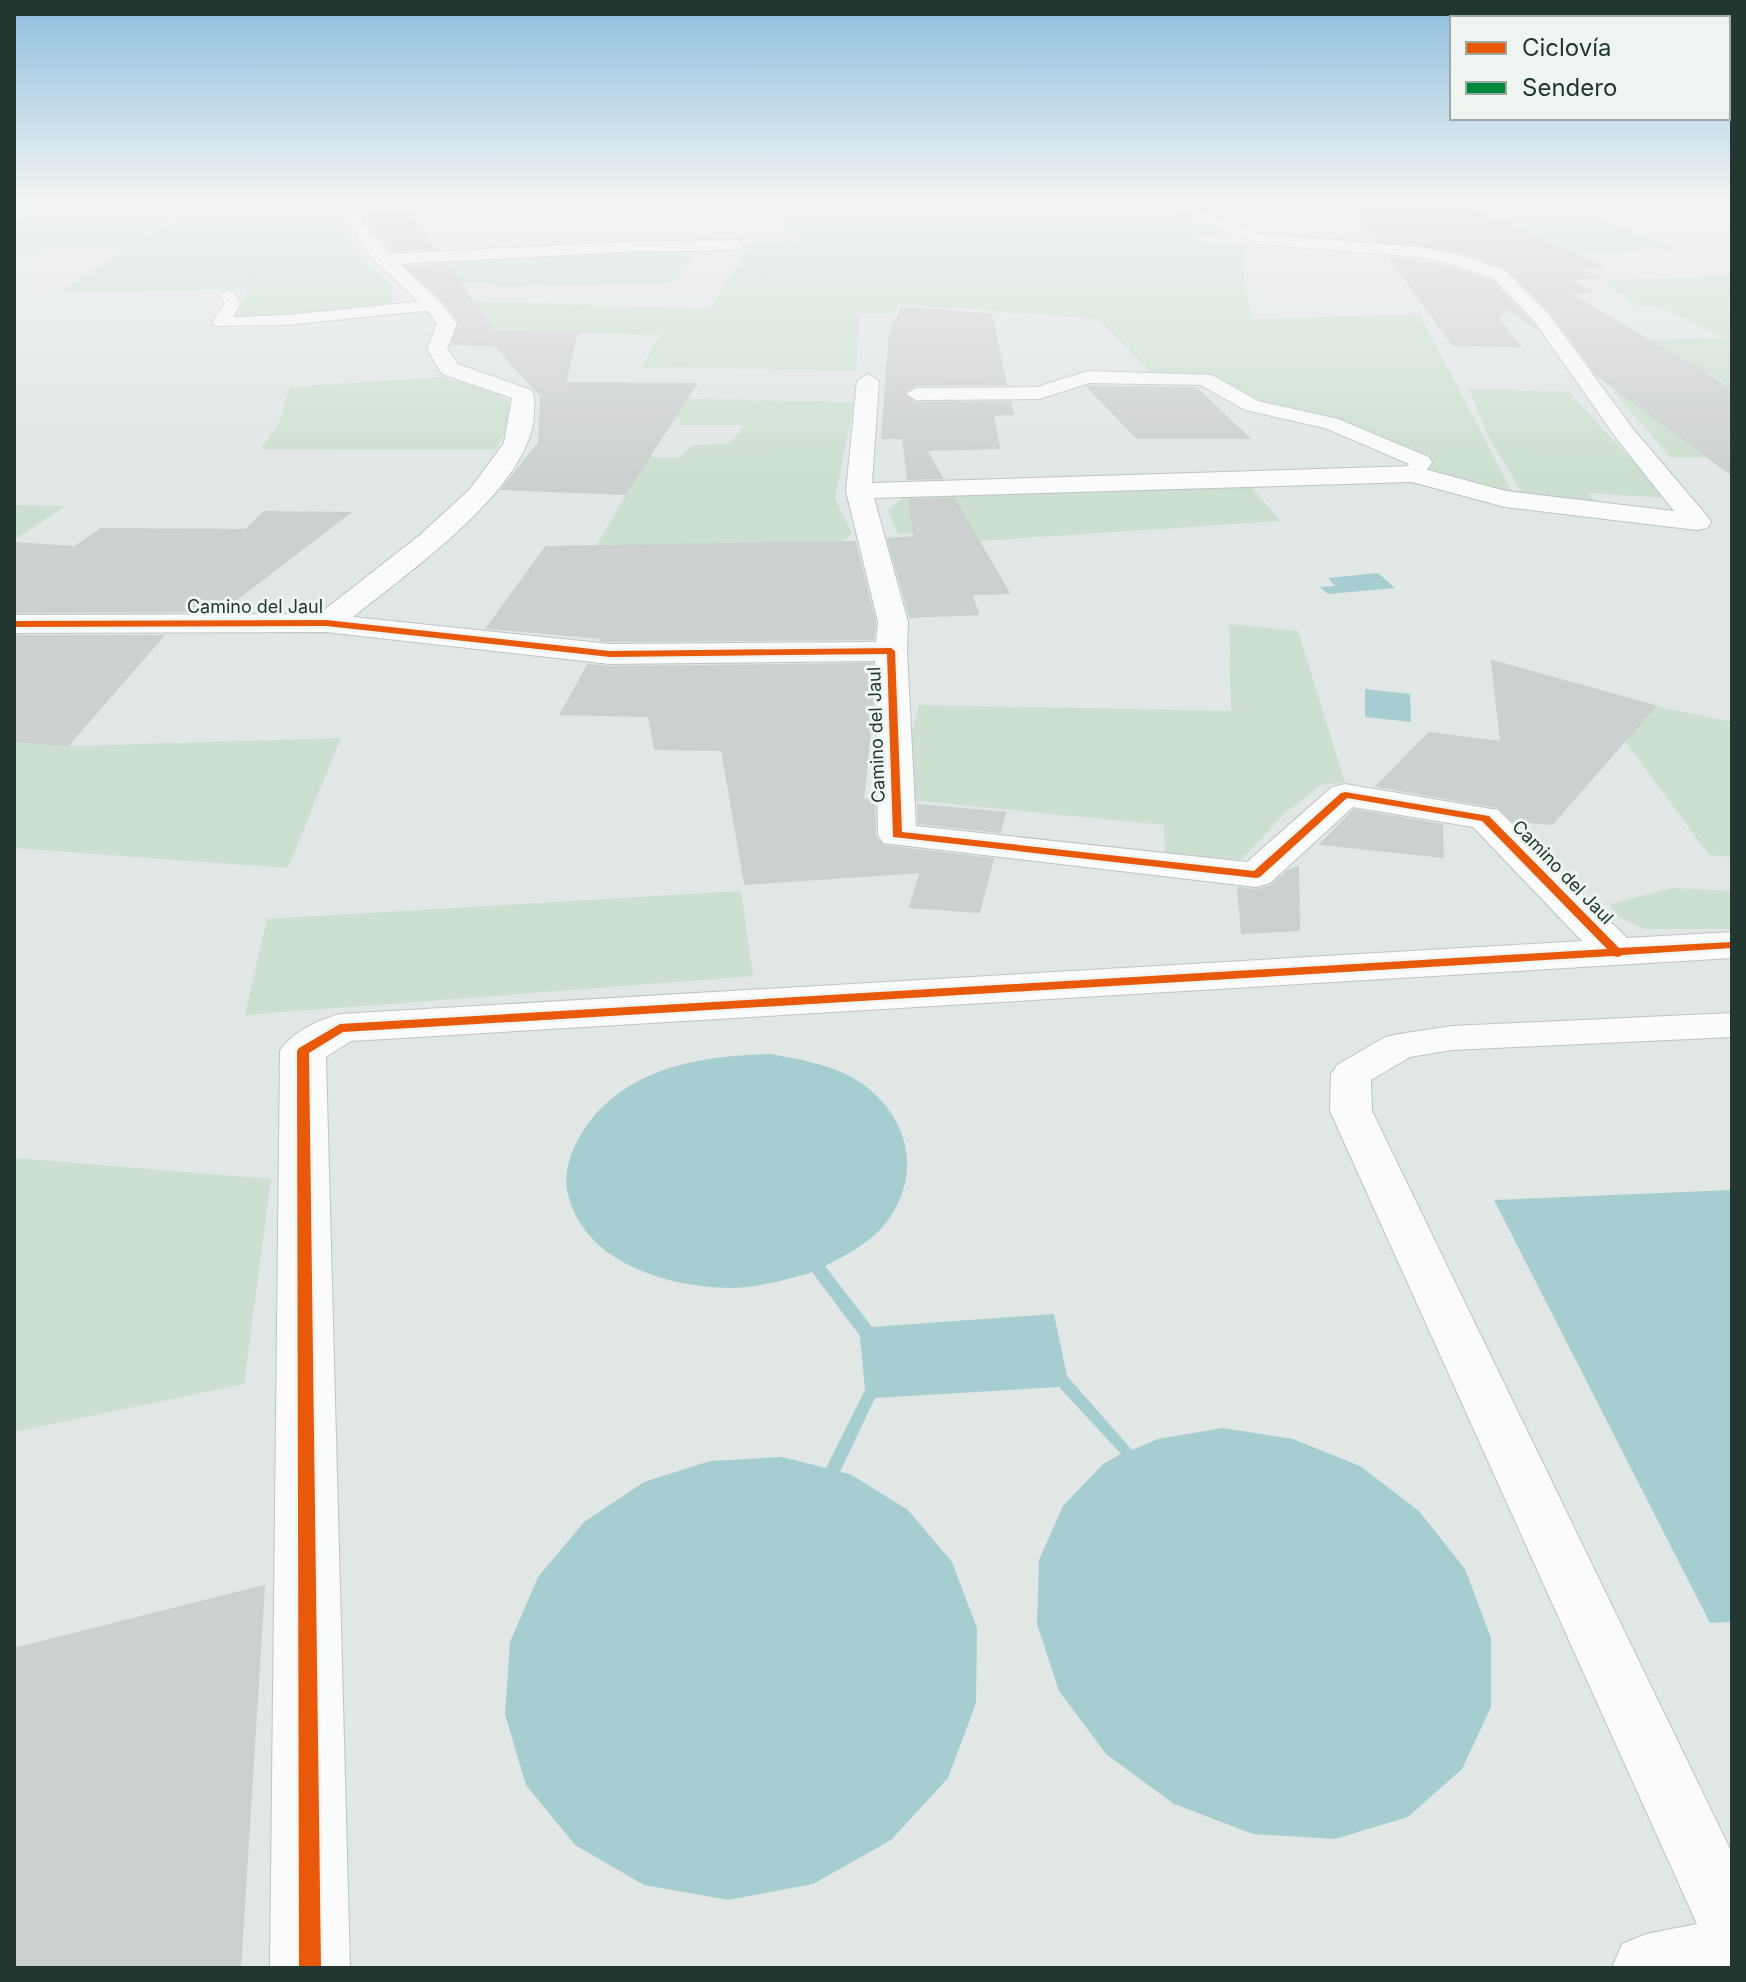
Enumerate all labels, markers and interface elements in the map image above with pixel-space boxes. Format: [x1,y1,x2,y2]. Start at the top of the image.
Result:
legend [1450,16,1730,120]
text: Ciclovía [1522,33,1612,62]
text: Sendero [1522,73,1617,102]
street label: Camino del Jaul [187,596,323,617]
street label: Camino del Jaul [863,667,889,803]
street label: Camino del Jaul [1508,816,1618,928]

